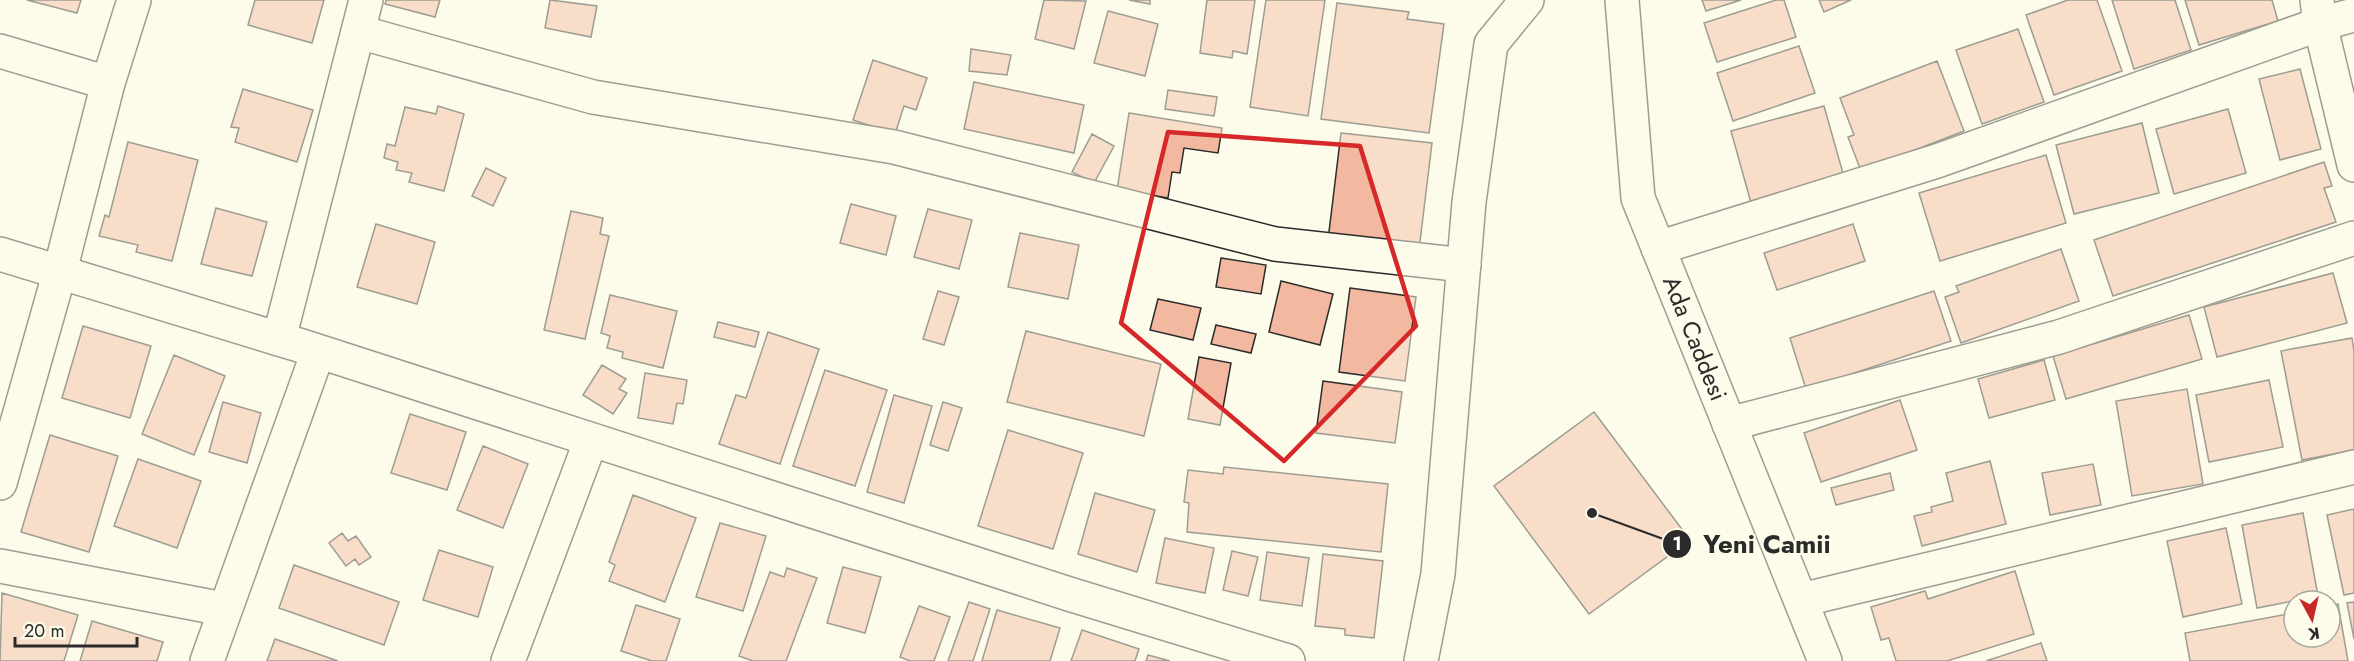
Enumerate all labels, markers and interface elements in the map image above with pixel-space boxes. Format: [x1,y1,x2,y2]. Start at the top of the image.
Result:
street label: Ada Caddesi [1654,270,1736,406]
callout: Yeni Camii [1662,522,1843,566]
text: Yeni Camii [1702,525,1831,563]
text: 1 [1672,531,1682,557]
north arrow [2282,589,2342,649]
scale bar [15,610,136,648]
text: 20 m [24,618,64,644]
text: K [2306,621,2321,646]

